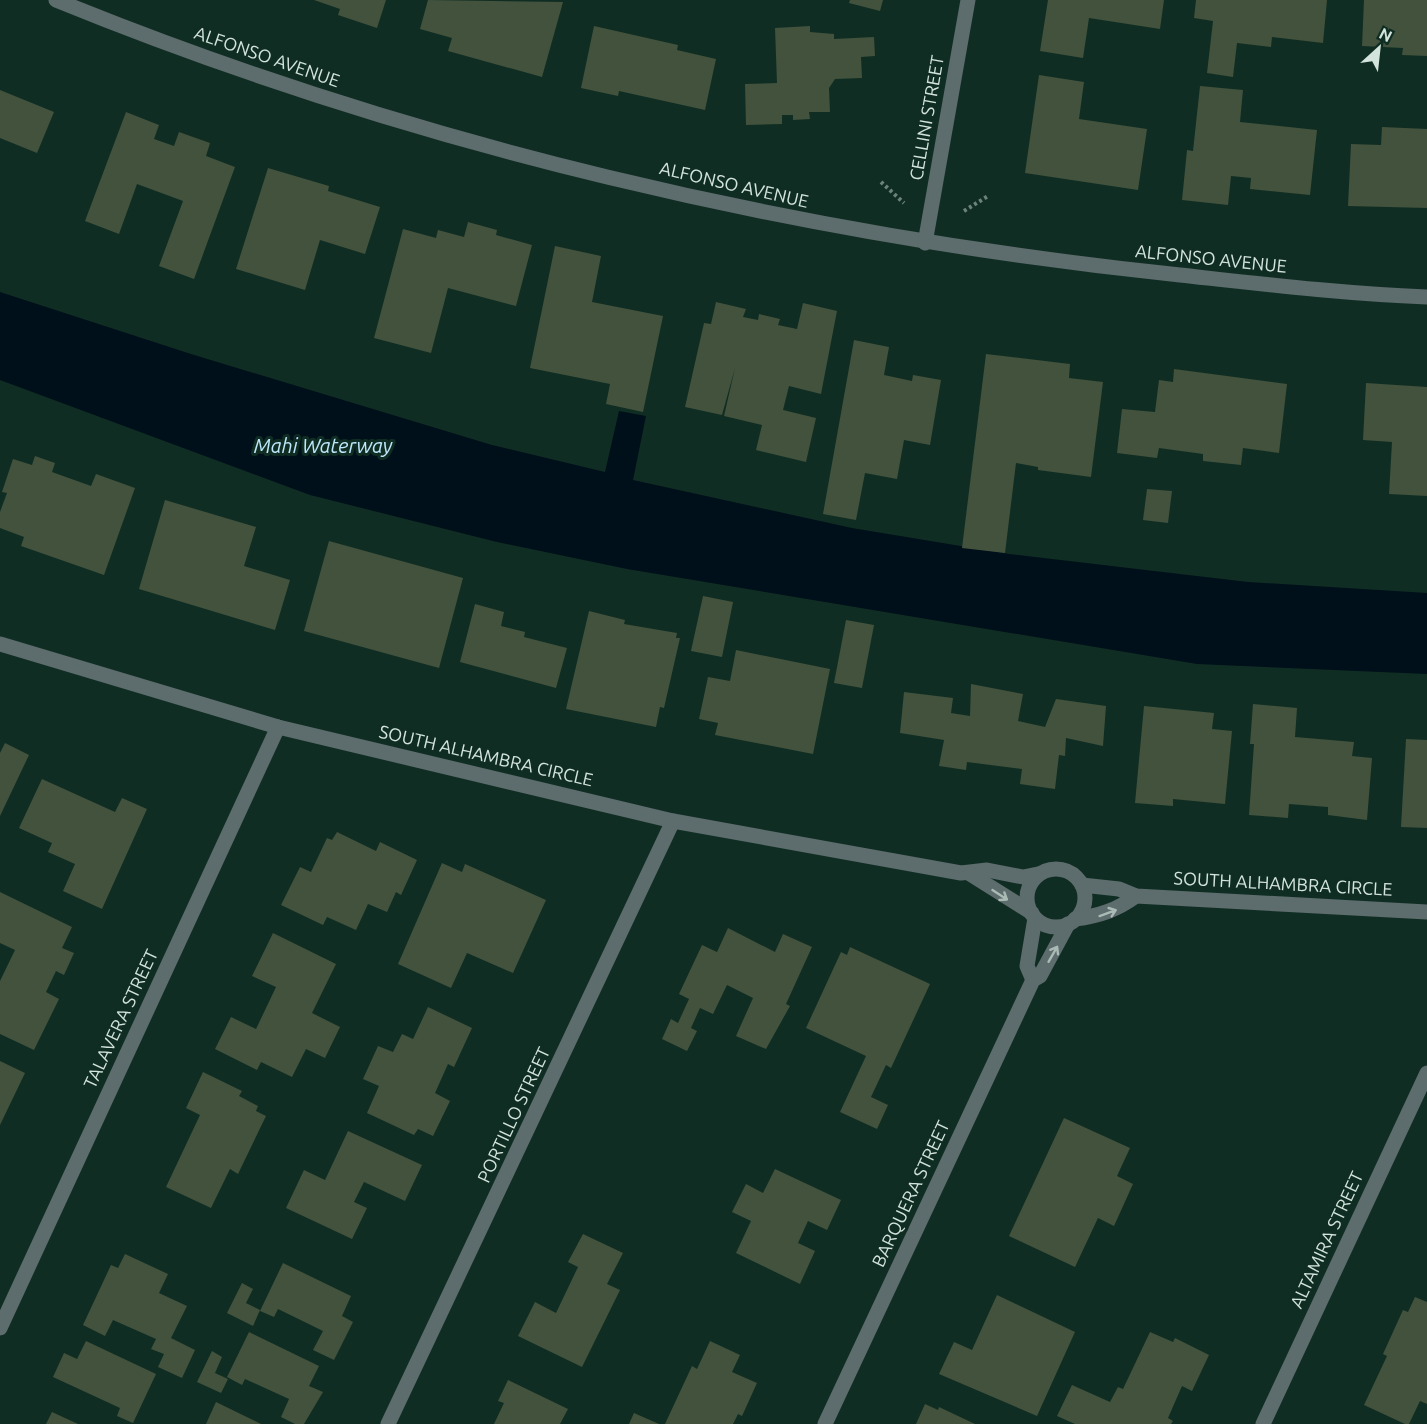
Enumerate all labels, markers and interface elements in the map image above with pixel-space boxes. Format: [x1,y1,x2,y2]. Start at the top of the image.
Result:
north arrow [1349,18,1409,78]
street label: ALFONSO AVENUE [192,22,343,90]
text: N [1376,24,1395,45]
street label: CELLINI STREET [905,54,947,182]
street label: ALFONSO AVENUE [658,157,811,211]
street label: ALFONSO AVENUE [1134,240,1288,276]
water label: Mahi Waterway [254,434,393,457]
street label: SOUTH ALHAMBRA CIRCLE [377,721,595,789]
street label: SOUTH ALHAMBRA CIRCLE [1173,867,1393,899]
one-way arrow [991,889,1008,901]
one-way arrow [1098,906,1117,917]
street label: TALAVERA STREET [79,946,161,1091]
one-way arrow [1047,946,1059,963]
street label: PORTILLO STREET [473,1044,553,1186]
street label: BARQUERA STREET [867,1117,954,1270]
street label: ALTAMIRA STREET [1286,1168,1367,1311]

